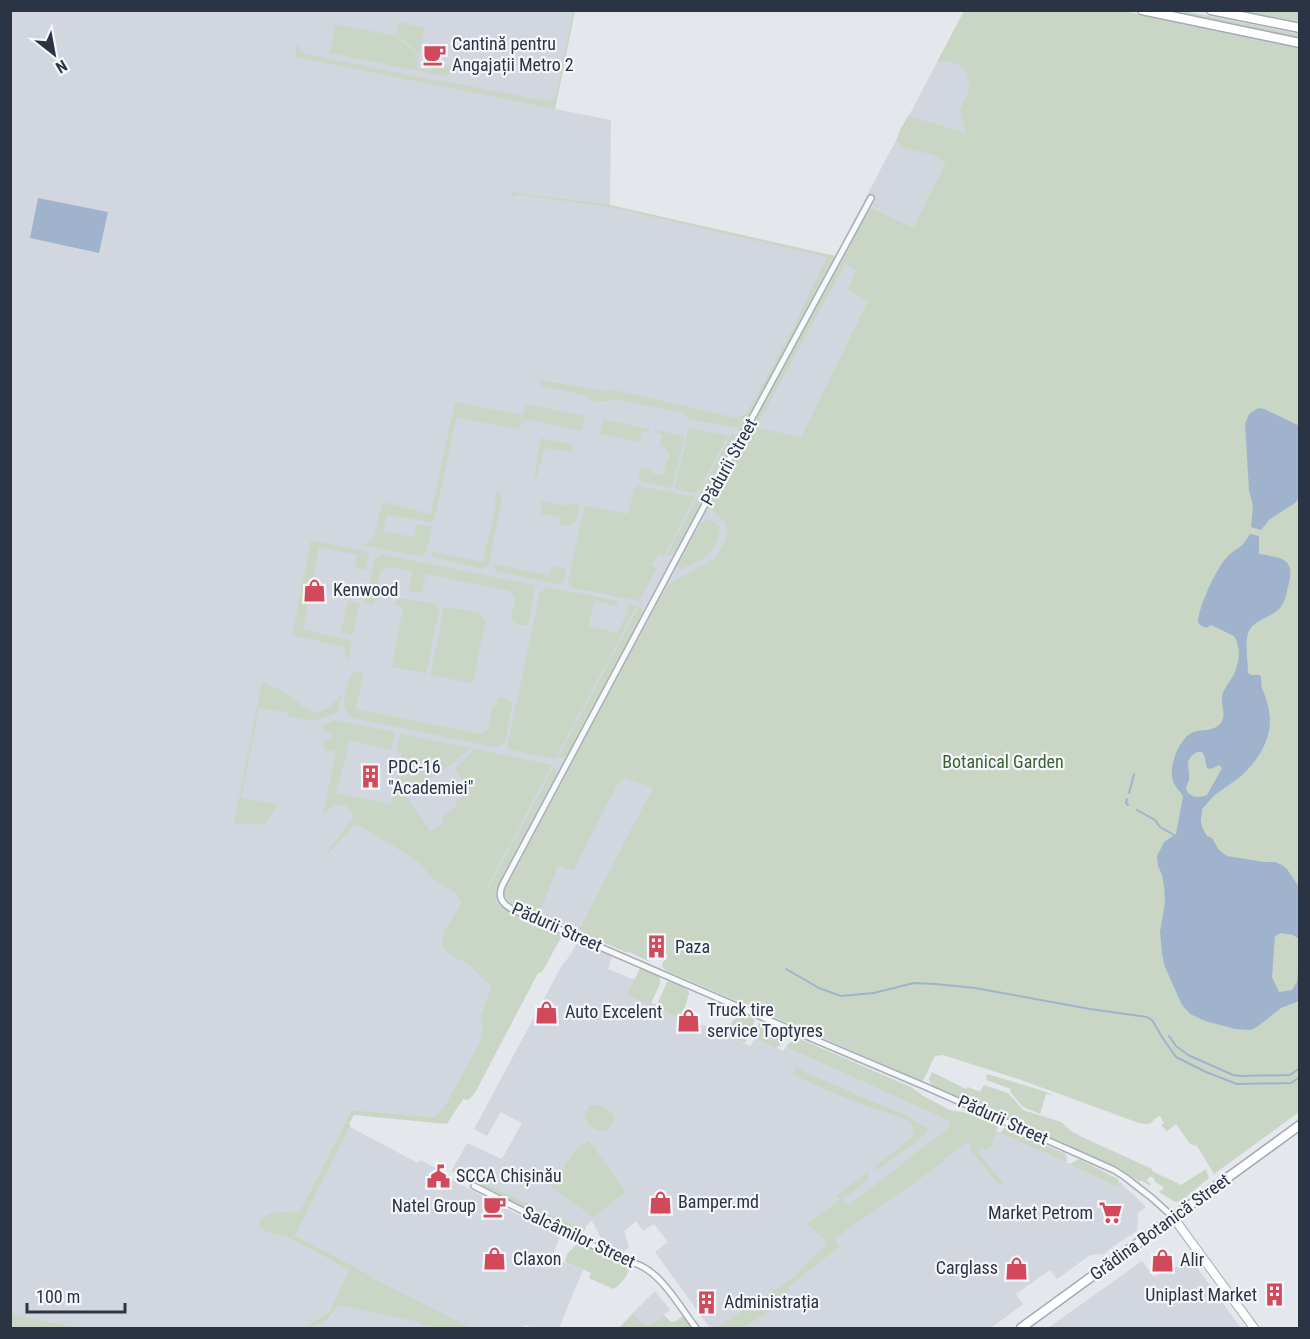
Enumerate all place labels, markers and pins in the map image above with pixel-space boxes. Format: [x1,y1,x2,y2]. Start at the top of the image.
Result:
place label: Cantină pentru Angajații Metro 2 [452,33,574,76]
cafe icon: Cantină pentru Angajații Metro 2 [421,41,447,67]
shop icon: Kenwood [302,577,328,603]
place label: Kenwood [333,579,398,600]
place label: PDC-16 "Academiei" [388,756,473,798]
building icon: PDC-16 "Academiei" [357,764,383,790]
building icon: Paza [644,934,670,960]
place label: Paza [675,936,710,957]
shop icon: Auto Excelent [534,999,560,1025]
place label: Truck tire service Toptyres [707,999,823,1041]
place label: Auto Excelent [565,1001,662,1022]
shop icon: Truck tire service Toptyres [676,1007,702,1033]
public building icon: SCCA Chișinău [425,1163,451,1189]
place label: SCCA Chișinău [456,1165,562,1187]
shop icon: Bamper.md [647,1189,673,1215]
place label: Bamper.md [678,1191,759,1212]
cafe icon: Natel Group [481,1193,507,1219]
place label: Natel Group [392,1195,476,1216]
supermarket icon: Market Petrom [1098,1200,1124,1226]
place label: Market Petrom [988,1202,1093,1223]
shop icon: Claxon [482,1246,508,1272]
shop icon: Alir [1149,1247,1175,1273]
place label: Claxon [513,1248,561,1269]
place label: Alir [1180,1249,1205,1270]
shop icon: Carglass [1003,1255,1029,1281]
place label: Carglass [936,1257,998,1278]
building icon: Uniplast Market [1262,1282,1288,1308]
place label: Uniplast Market [1145,1284,1257,1305]
building icon: Administrația [693,1289,719,1315]
place label: Administrația [724,1291,819,1313]

